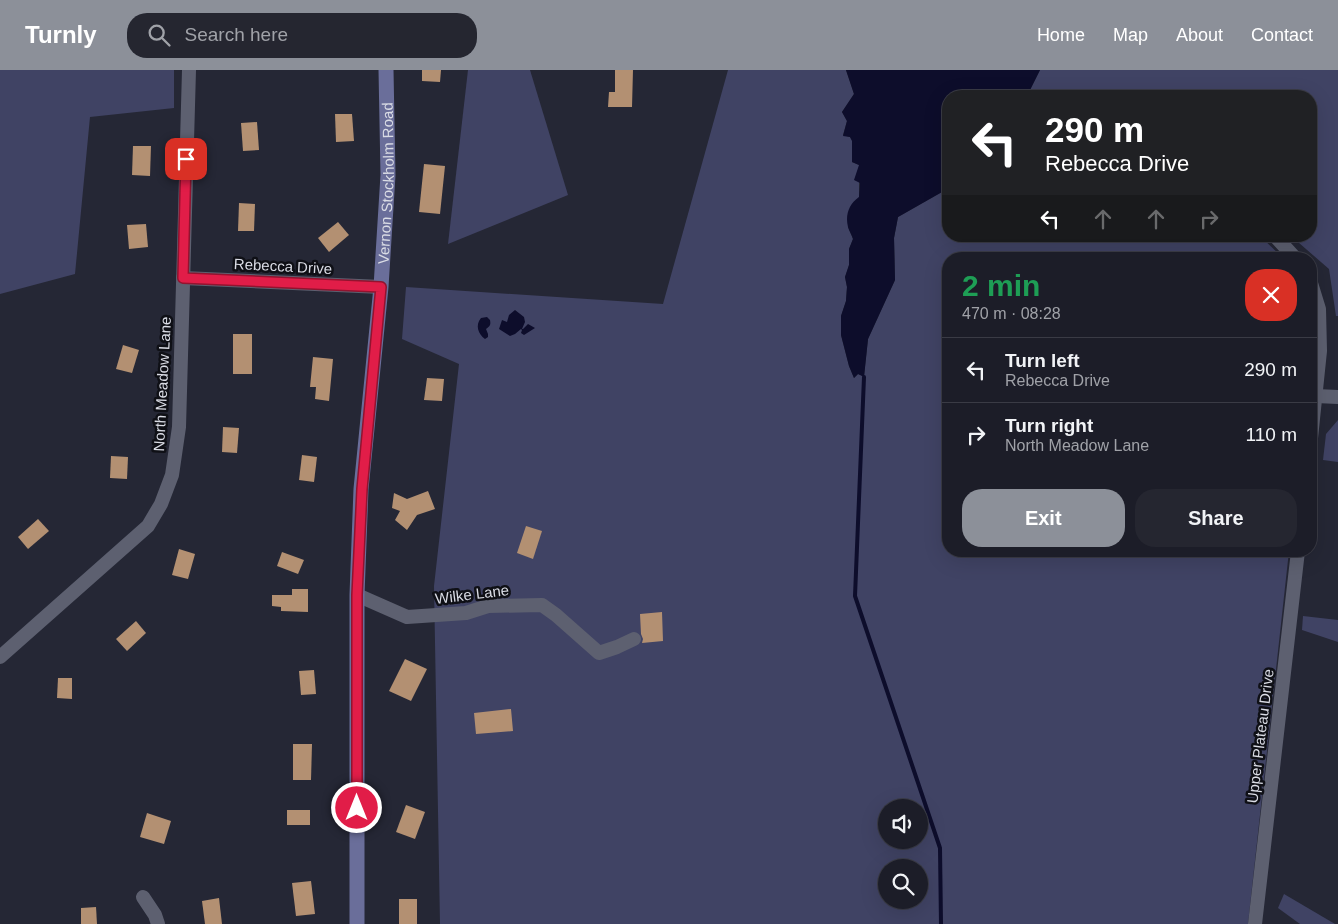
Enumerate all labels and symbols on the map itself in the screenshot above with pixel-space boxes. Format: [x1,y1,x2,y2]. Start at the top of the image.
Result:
street label: Vernon Stockholm Road [374,102,397,265]
pin [165,138,207,180]
street label: Rebecca Drive [233,255,333,277]
street label: North Meadow Lane [150,316,174,452]
street label: Wilke Lane [434,581,510,607]
street label: Upper Plateau Drive [1243,668,1277,804]
position arrow [330,781,382,833]

